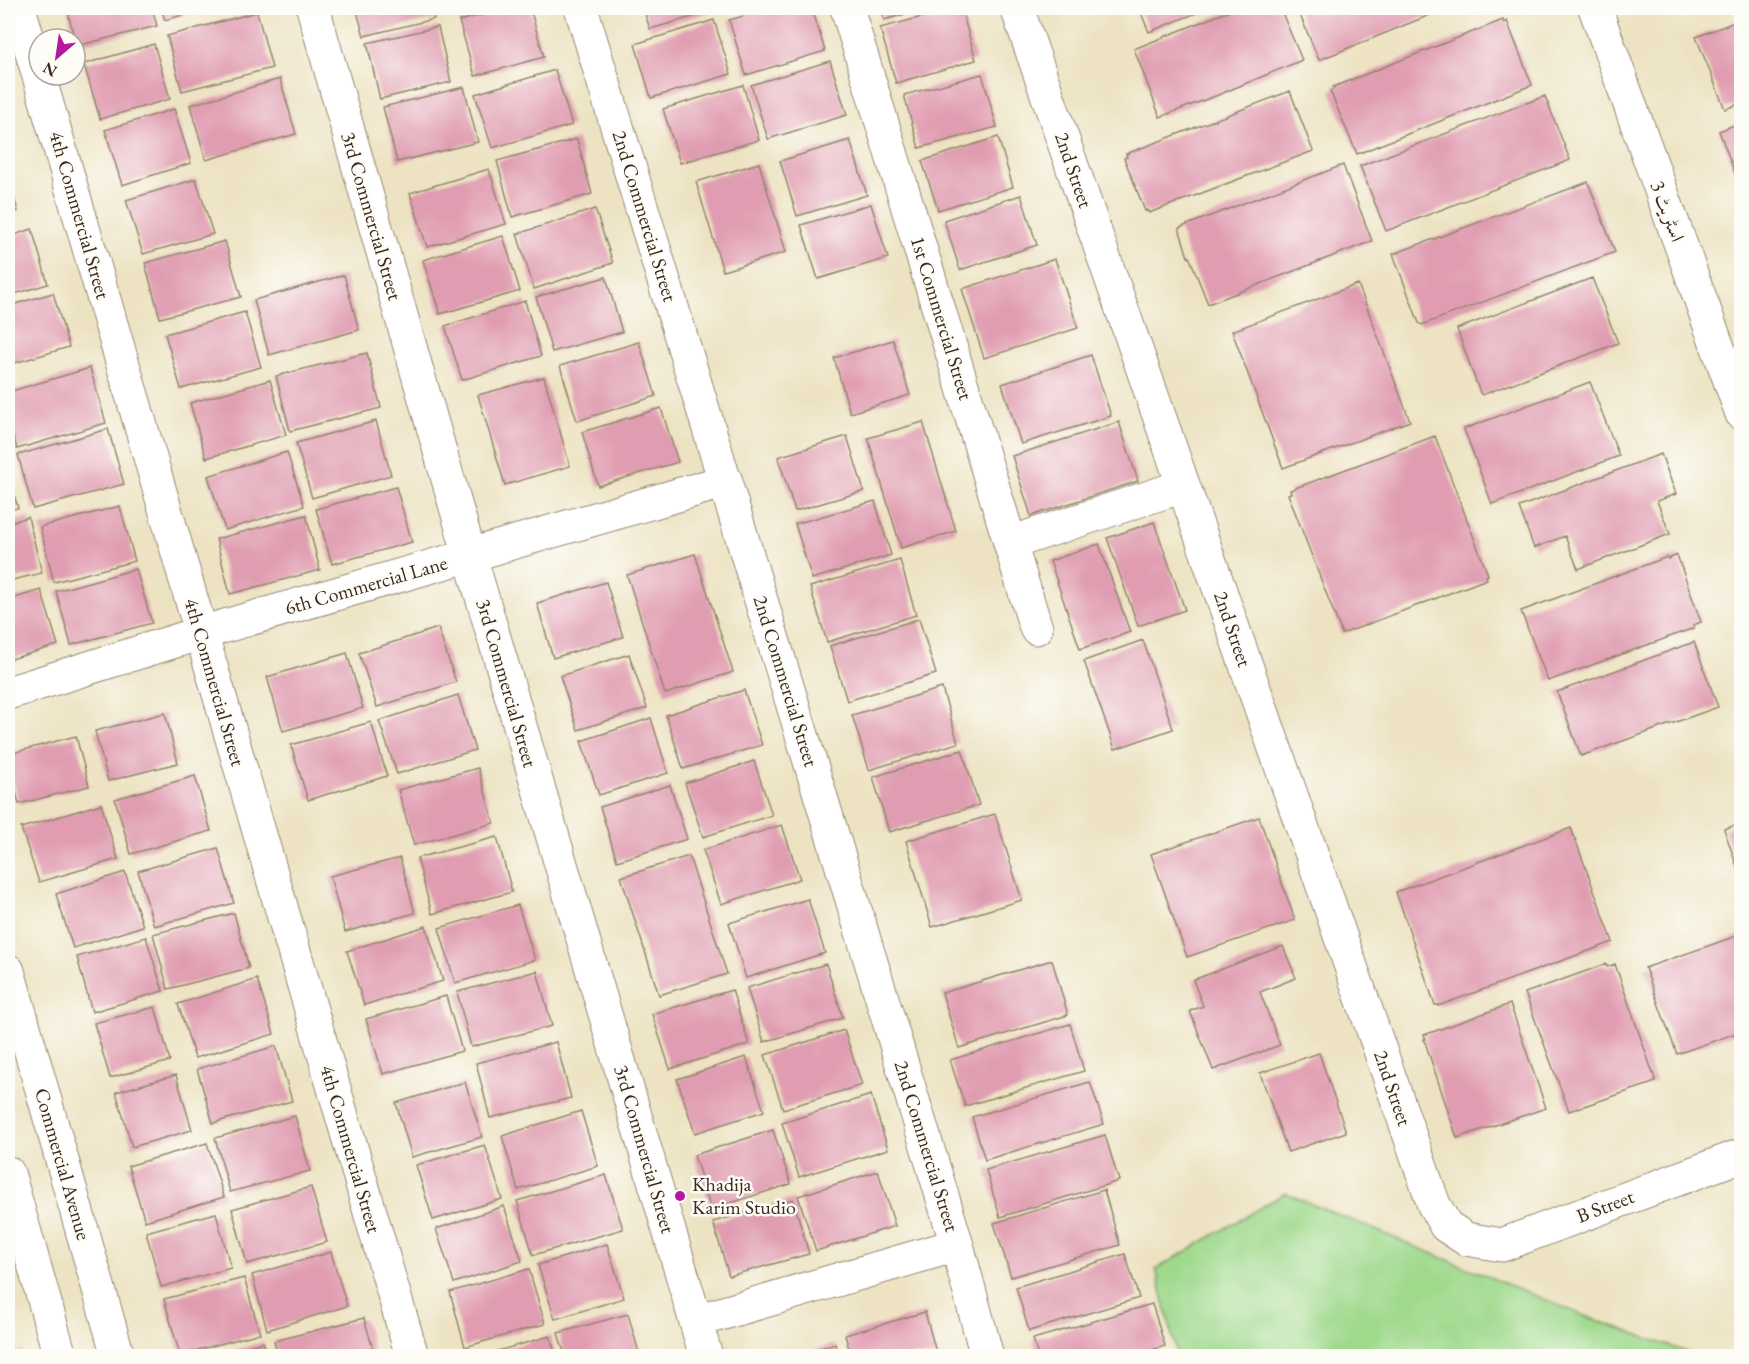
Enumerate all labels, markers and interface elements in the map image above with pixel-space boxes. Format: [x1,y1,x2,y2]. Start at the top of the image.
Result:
north arrow [27,27,87,87]
text: N [39,57,61,82]
street label: 2nd Commercial Street [607,127,684,305]
street label: 4th Commercial Street [44,128,117,303]
street label: 3rd Commercial Street [336,129,409,304]
street label: 2nd Street [1049,129,1099,212]
street label: اسٹریٹ 3 [1645,177,1691,245]
street label: 1st Commercial Street [905,233,979,404]
street label: 6th Commercial Lane [282,549,450,621]
street label: 2nd Street [1208,588,1258,671]
street label: 2nd Commercial Street [748,592,825,770]
street label: 4th Commercial Street [179,595,252,770]
street label: 3rd Commercial Street [471,596,544,771]
street label: 2nd Street [1368,1047,1418,1130]
street label: 2nd Commercial Street [889,1057,966,1235]
street label: 4th Commercial Street [315,1062,388,1237]
street label: 3rd Commercial Street [609,1062,682,1237]
street label: Commercial Avenue [29,1085,97,1243]
place label: Khadija Karim Studio [692,1171,796,1220]
street label: B Street [1572,1183,1638,1229]
marker: Khadija Karim Studio [673,1189,687,1203]

